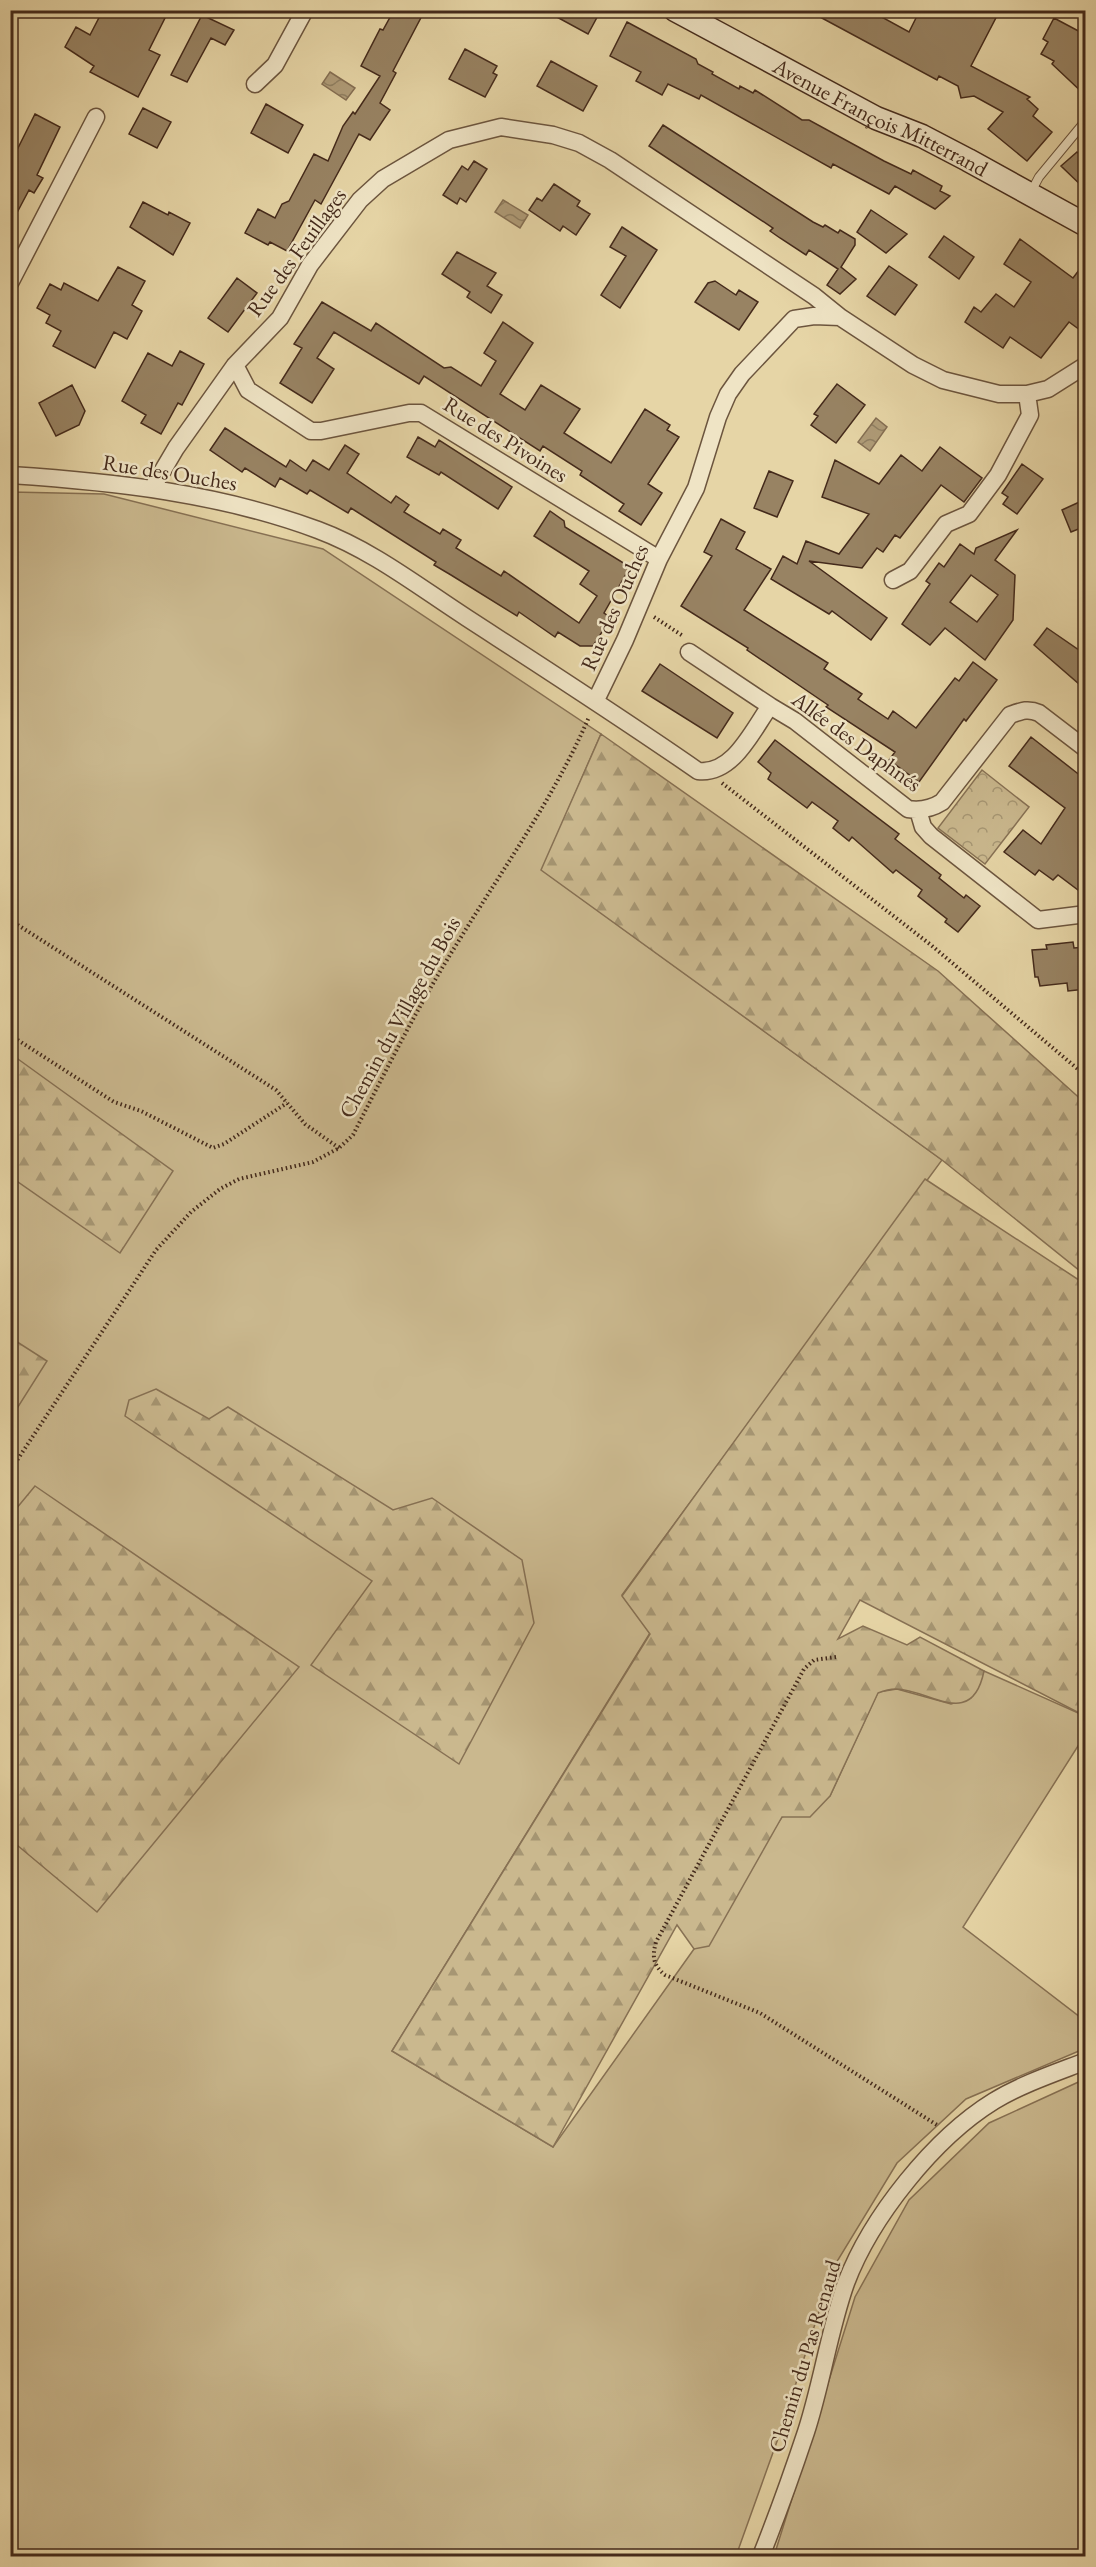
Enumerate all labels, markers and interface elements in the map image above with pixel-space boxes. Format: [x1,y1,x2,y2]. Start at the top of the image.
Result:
street label: Avenue François Mitterrand [767,51,994,184]
street label: Rue des Feuillages [240,182,353,322]
street label: Rue des Pivoines [438,390,573,489]
street label: Rue des Ouches [101,448,239,497]
street label: Rue des Ouches [574,539,655,675]
street label: Allée des Daphnés [785,684,927,798]
street label: Chemin du Village du Bois [332,911,467,1123]
street label: Chemin du Pas Renaud [761,2256,848,2456]

